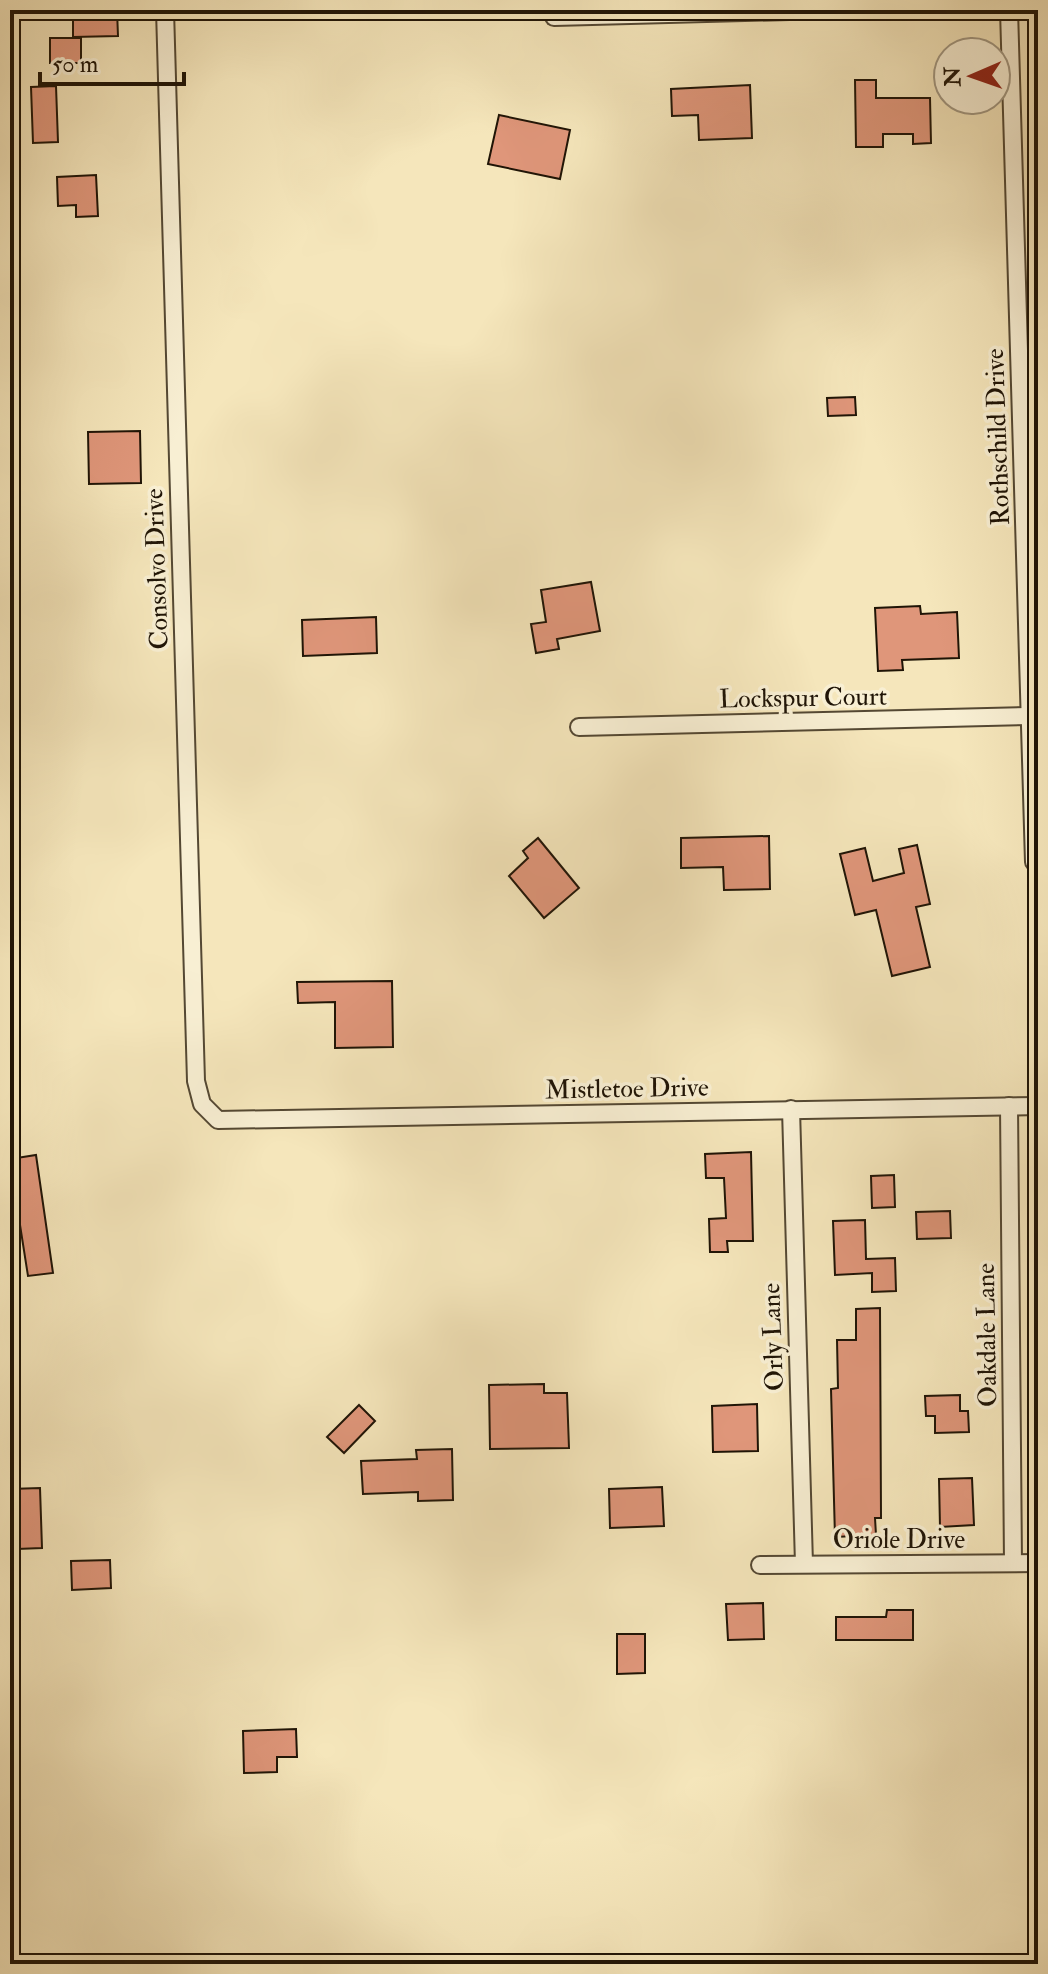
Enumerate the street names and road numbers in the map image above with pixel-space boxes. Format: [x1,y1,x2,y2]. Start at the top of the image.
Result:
street label: Rothschild Drive [979,348,1017,526]
street label: Consolvo Drive [138,488,176,650]
street label: Lockspur Court [719,681,887,716]
street label: Mistletoe Drive [545,1072,709,1106]
street label: Oakdale Lane [970,1263,1004,1407]
street label: Orly Lane [755,1282,791,1392]
street label: Oriole Drive [833,1524,965,1556]

